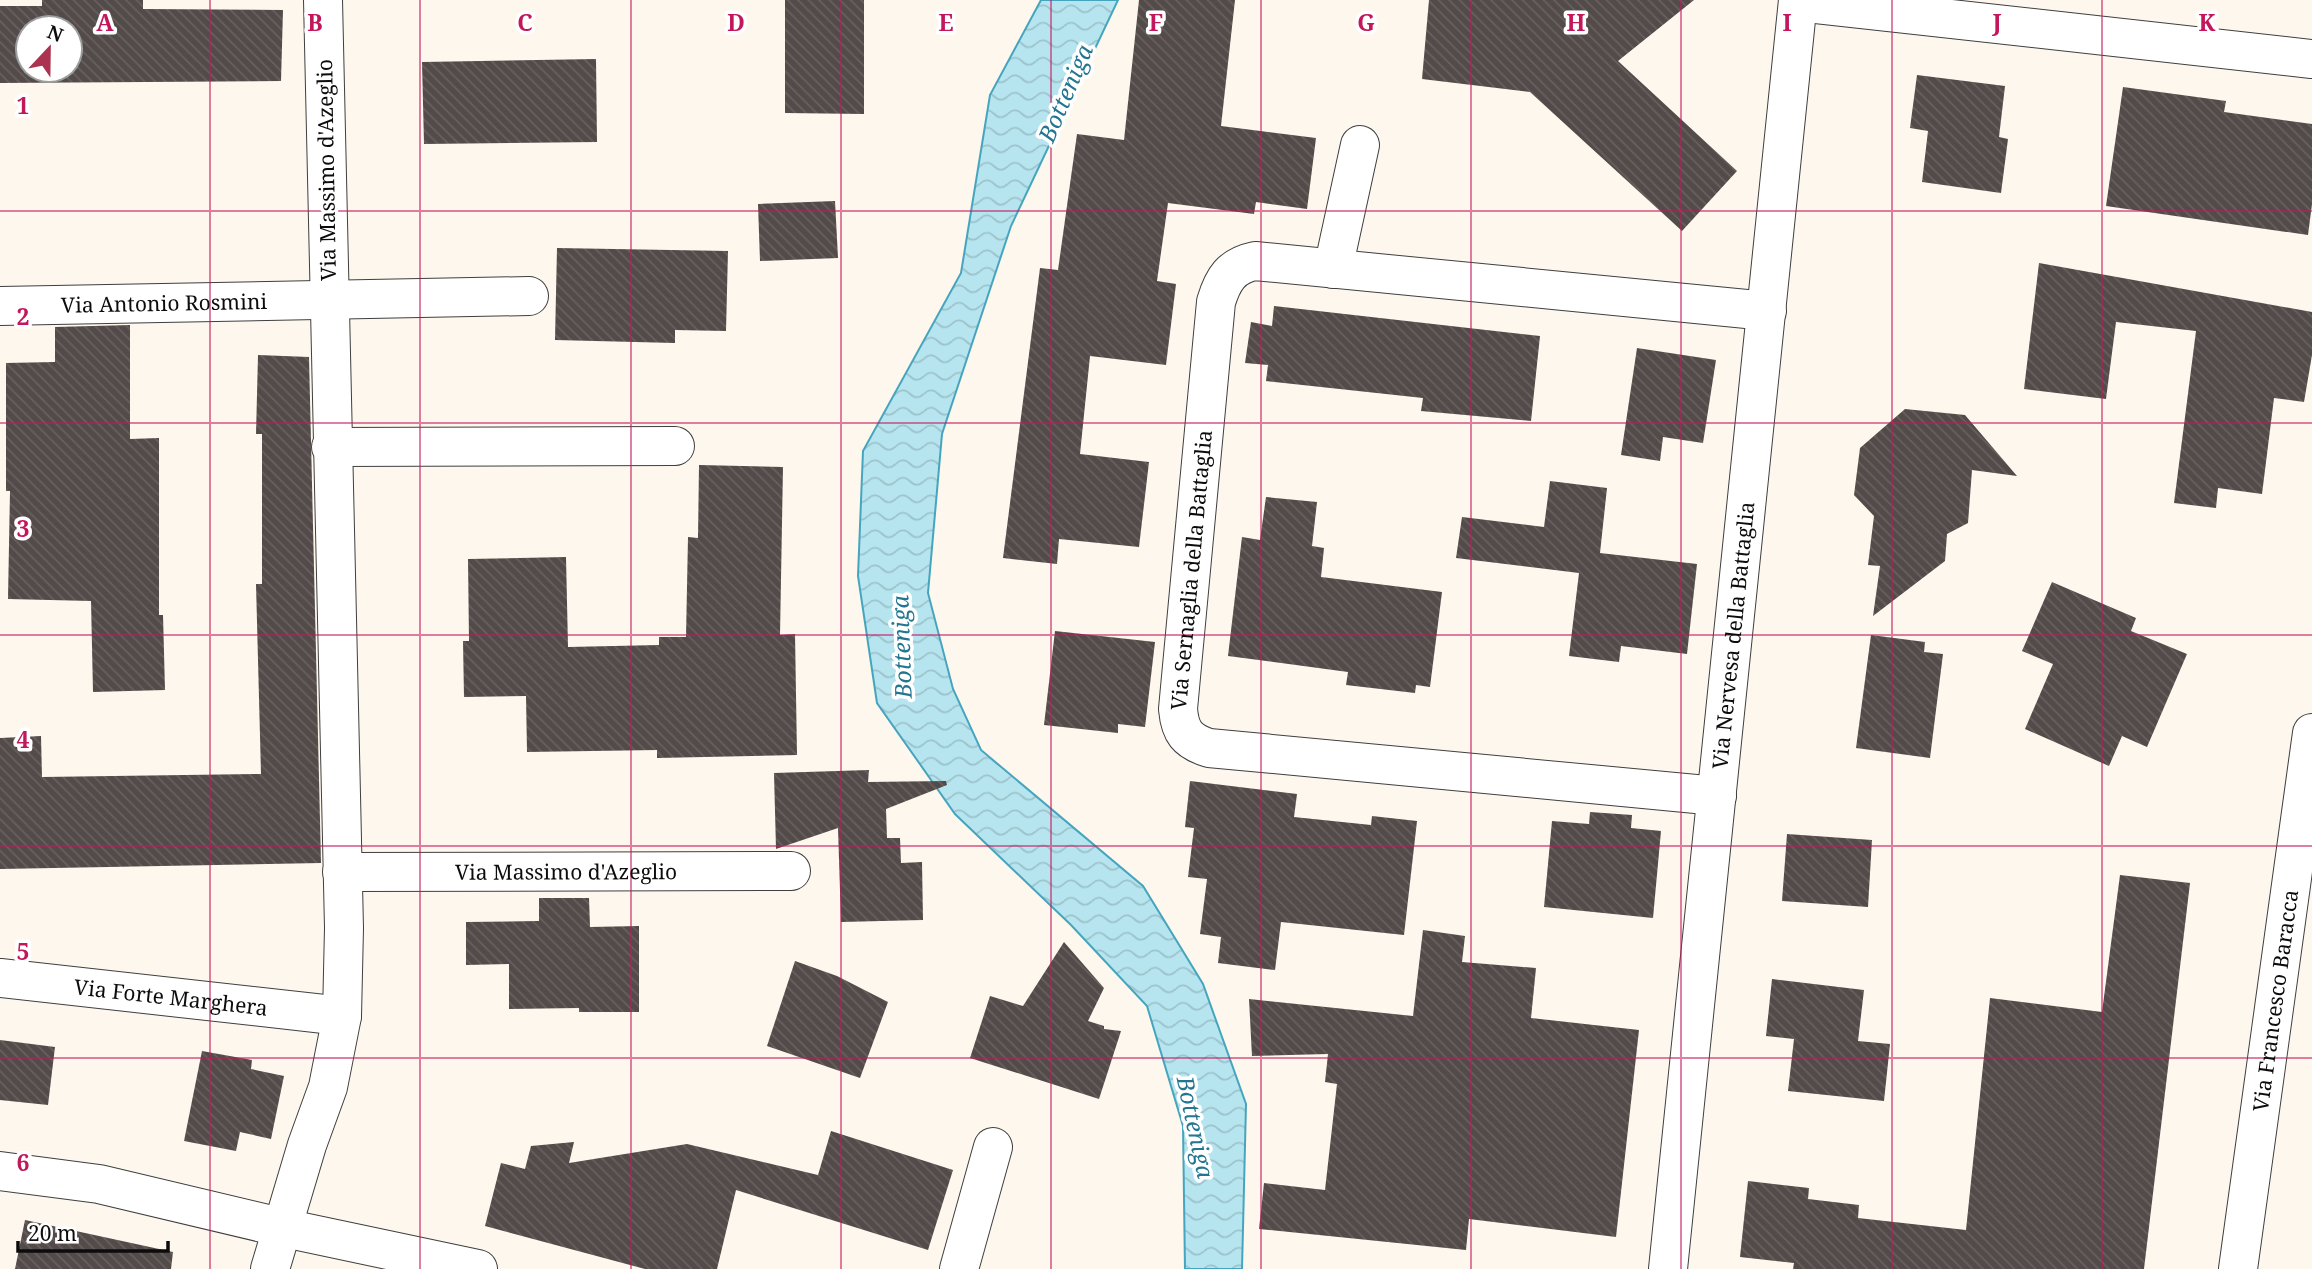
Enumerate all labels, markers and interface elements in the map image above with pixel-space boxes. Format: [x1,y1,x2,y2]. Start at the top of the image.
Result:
text: A [96,6,114,38]
text: B [307,6,323,38]
text: C [517,6,533,38]
text: D [727,6,745,38]
text: E [938,6,954,38]
text: F [1149,6,1163,38]
text: G [1357,6,1375,38]
text: H [1567,6,1586,38]
text: I [1782,6,1792,38]
text: J [1991,6,2002,38]
text: K [2199,6,2216,38]
north arrow [14,14,84,84]
text: N [44,18,67,48]
water label: Botteniga [1030,39,1100,148]
street label: Via Massimo d'Azeglio [310,59,342,281]
text: 1 [17,89,30,121]
street label: Via Antonio Rosmini [61,287,268,319]
text: 2 [17,300,30,332]
street label: Via Sernaglia della Battaglia [1164,429,1218,711]
street label: Via Nervesa della Battaglia [1705,500,1761,770]
text: 3 [17,512,30,544]
water label: Botteniga [883,594,919,700]
text: 4 [17,723,30,755]
street label: Via Massimo d'Azeglio [455,857,677,886]
street label: Via Francesco Baracca [2246,888,2304,1113]
text: 5 [17,935,30,967]
street label: Via Forte Marghera [73,972,269,1022]
water label: Botteniga [1169,1072,1223,1182]
text: 6 [17,1146,30,1178]
scale bar [18,1210,168,1254]
text: 20 m [28,1219,77,1247]

